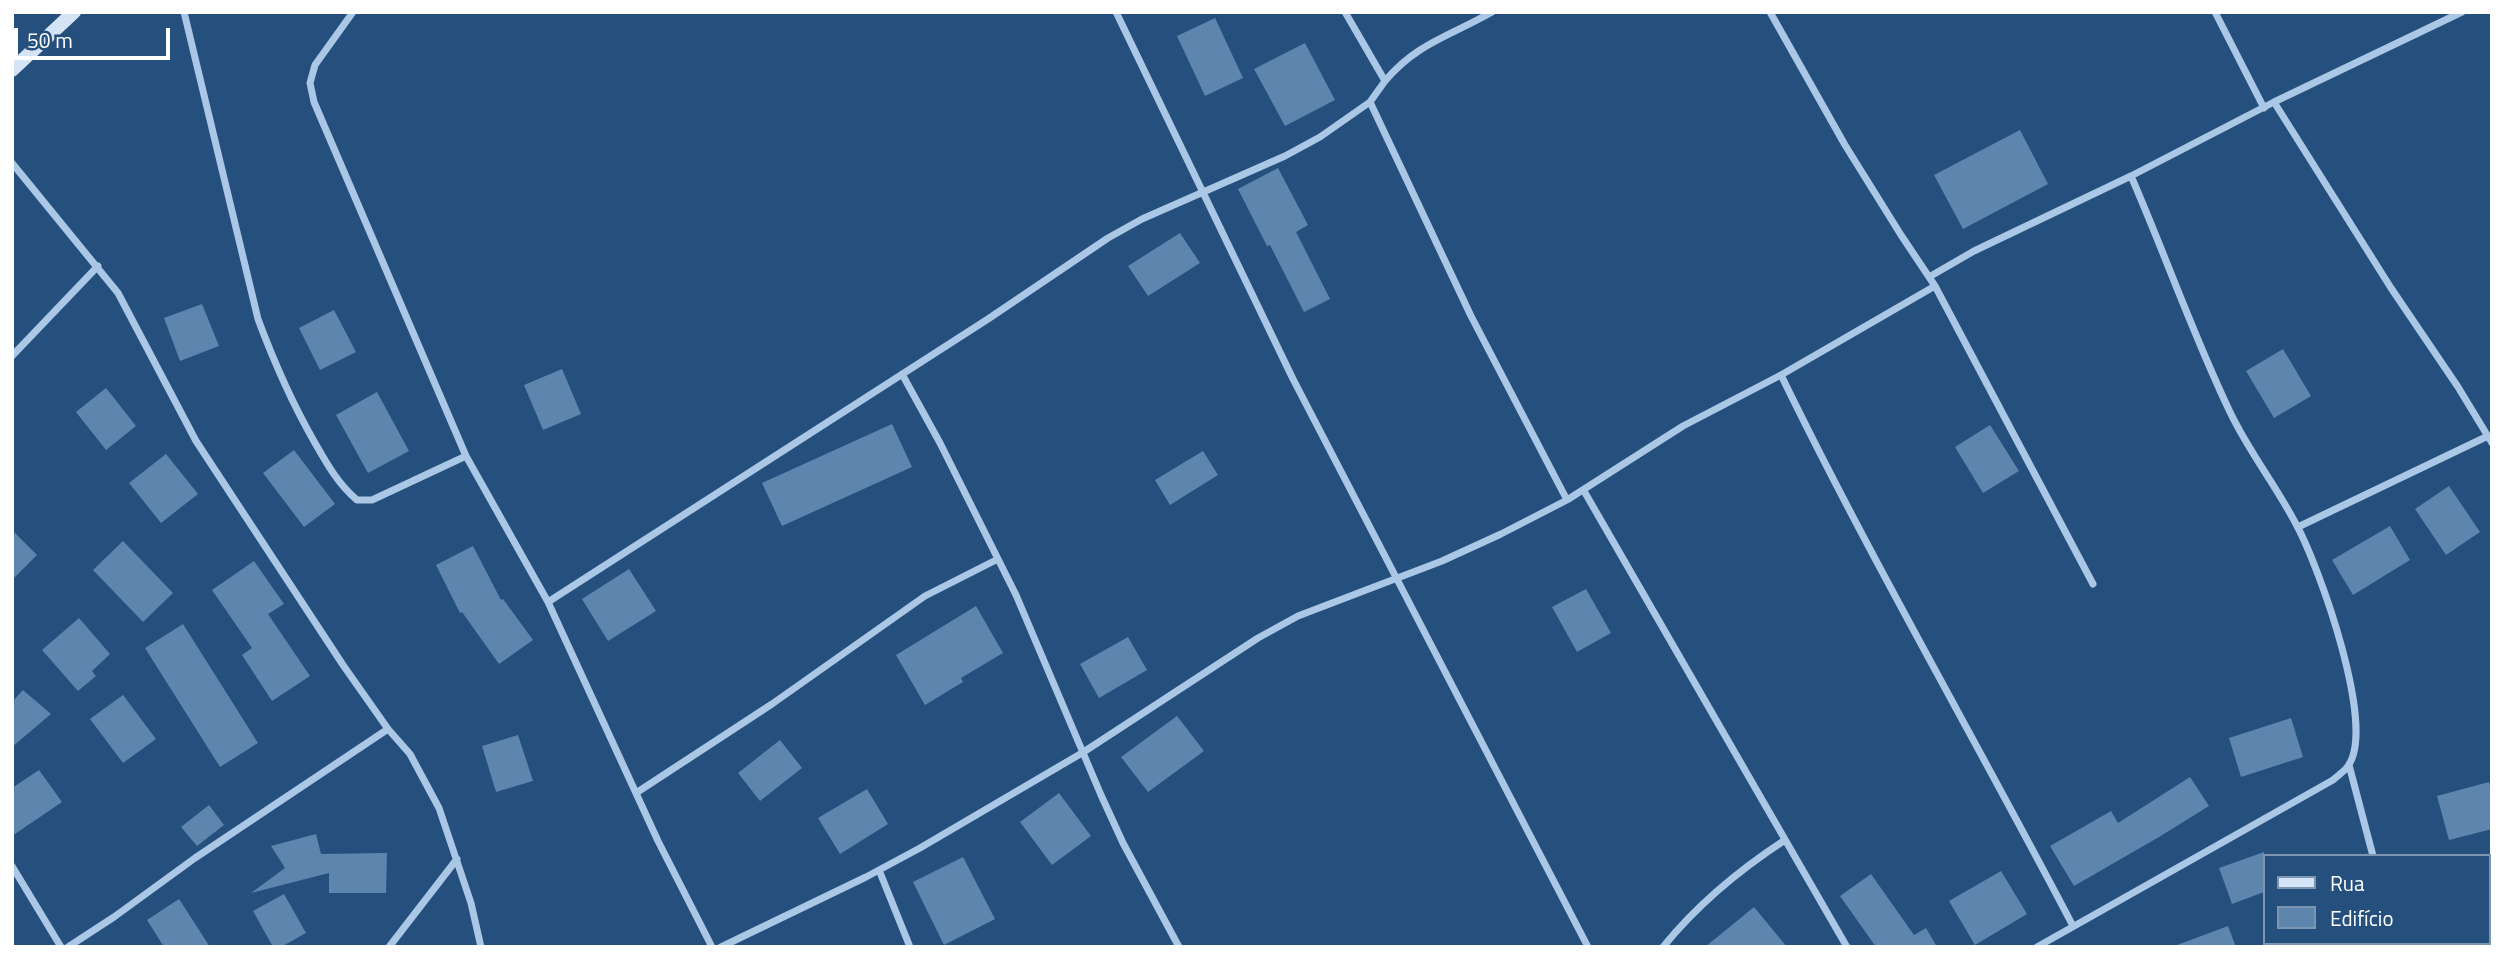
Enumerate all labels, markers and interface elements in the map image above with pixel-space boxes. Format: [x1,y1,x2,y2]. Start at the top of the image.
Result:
scale bar [18,14,173,58]
text: 50 m [27,24,73,56]
legend [2262,854,2490,945]
text: Rua [2330,867,2365,899]
text: Edifício [2330,902,2394,934]

